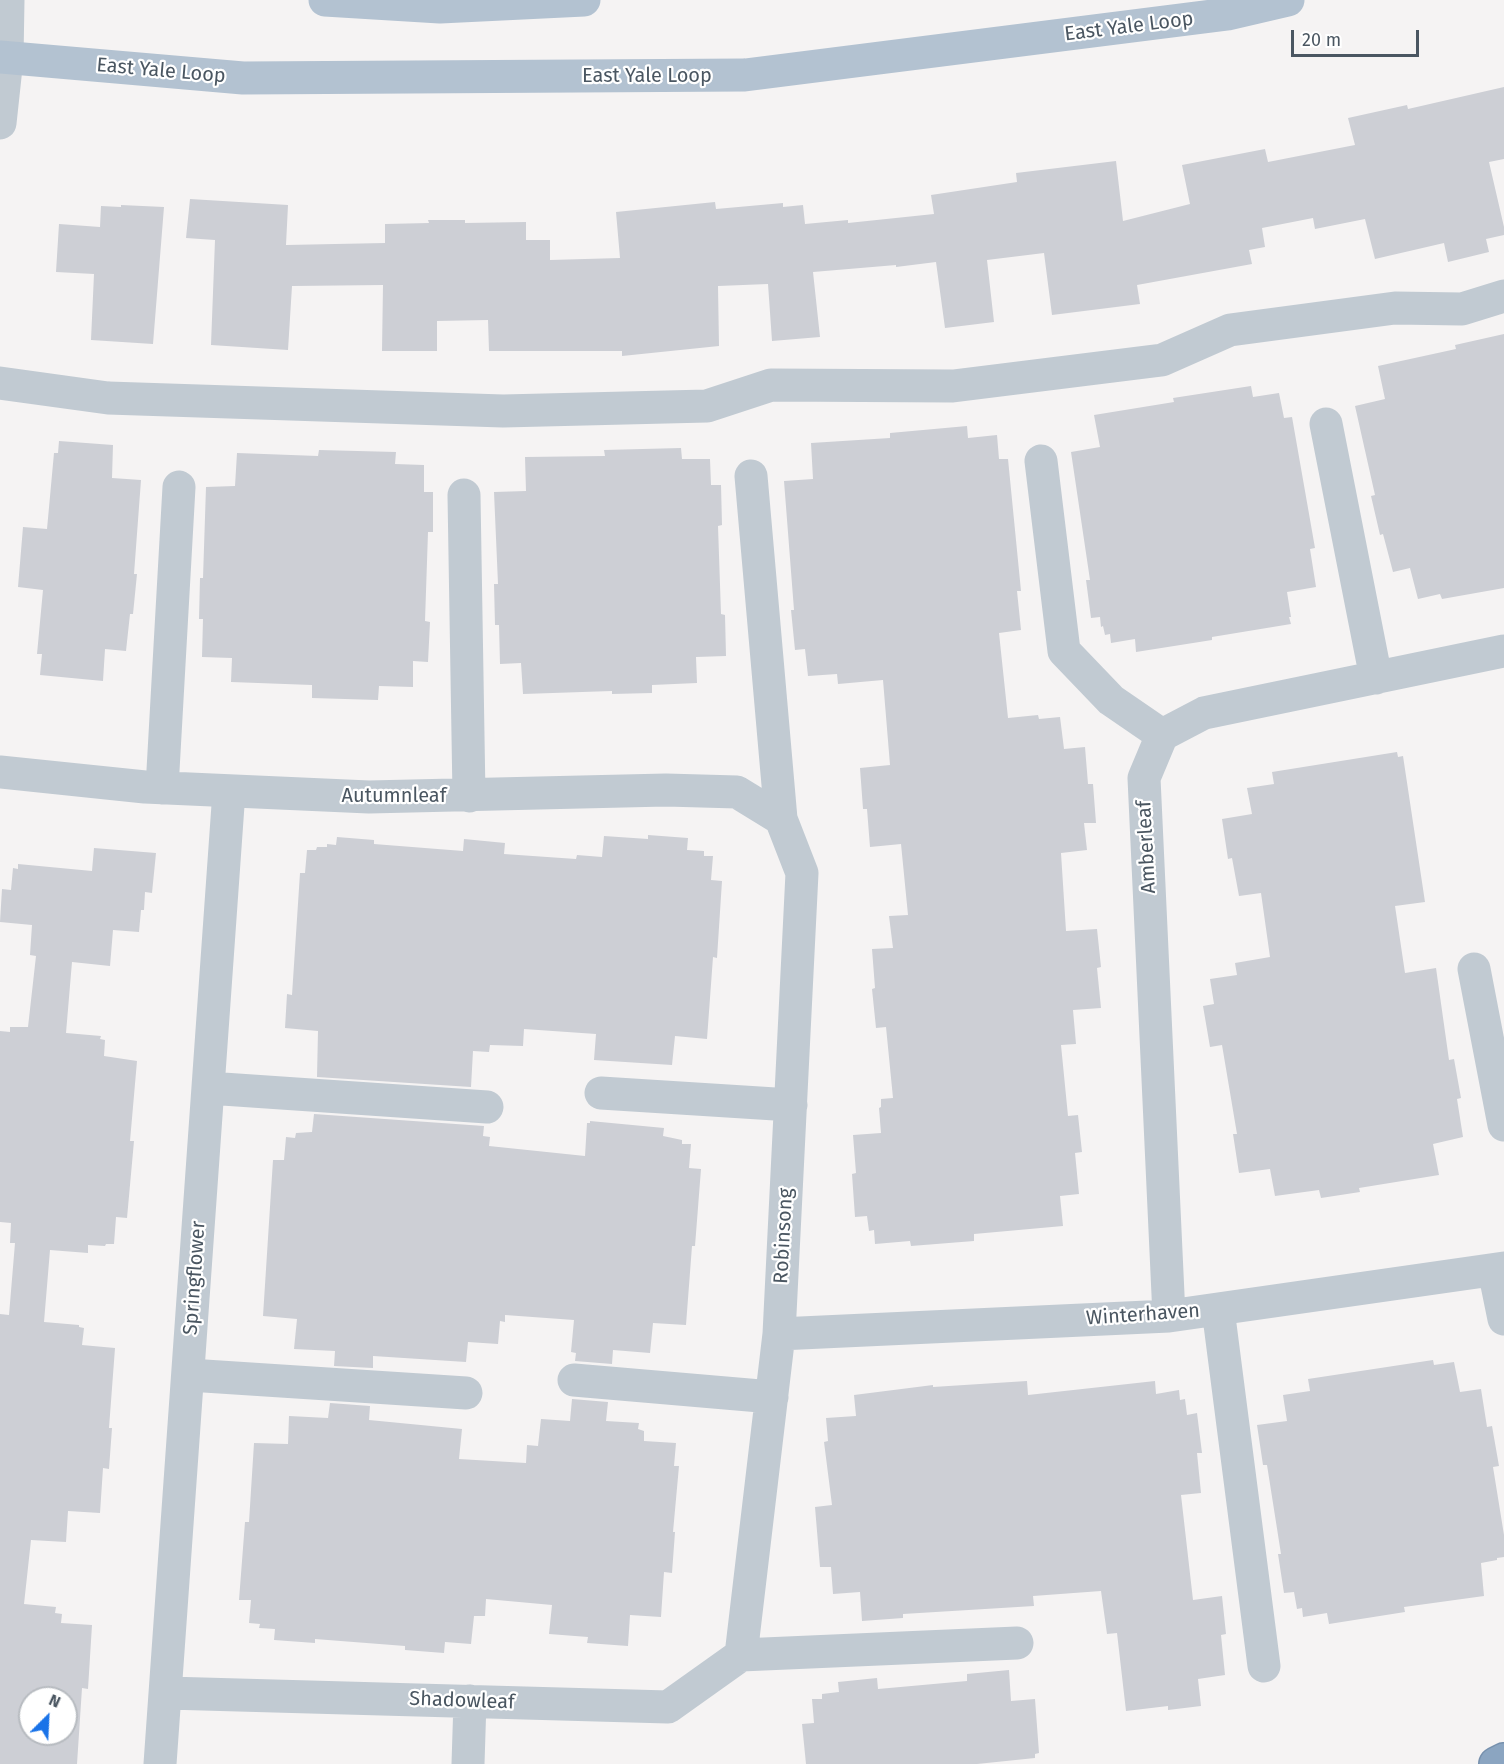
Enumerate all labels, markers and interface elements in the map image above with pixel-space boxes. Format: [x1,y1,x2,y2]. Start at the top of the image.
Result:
street label: East Yale Loop [1063,7,1195,47]
scale bar [1294,18,1422,56]
text: 20 m [1302,29,1341,51]
street label: East Yale Loop [95,53,227,89]
street label: East Yale Loop [582,64,712,88]
street label: Autumnleaf [342,784,446,808]
street label: Amberleaf [1133,800,1161,894]
street label: Robinsong [770,1188,798,1284]
street label: Springflower [179,1220,211,1336]
street label: Winterhaven [1085,1299,1201,1331]
north arrow [18,1686,78,1746]
street label: Shadowleaf [409,1687,515,1715]
text: N [46,1690,63,1712]

